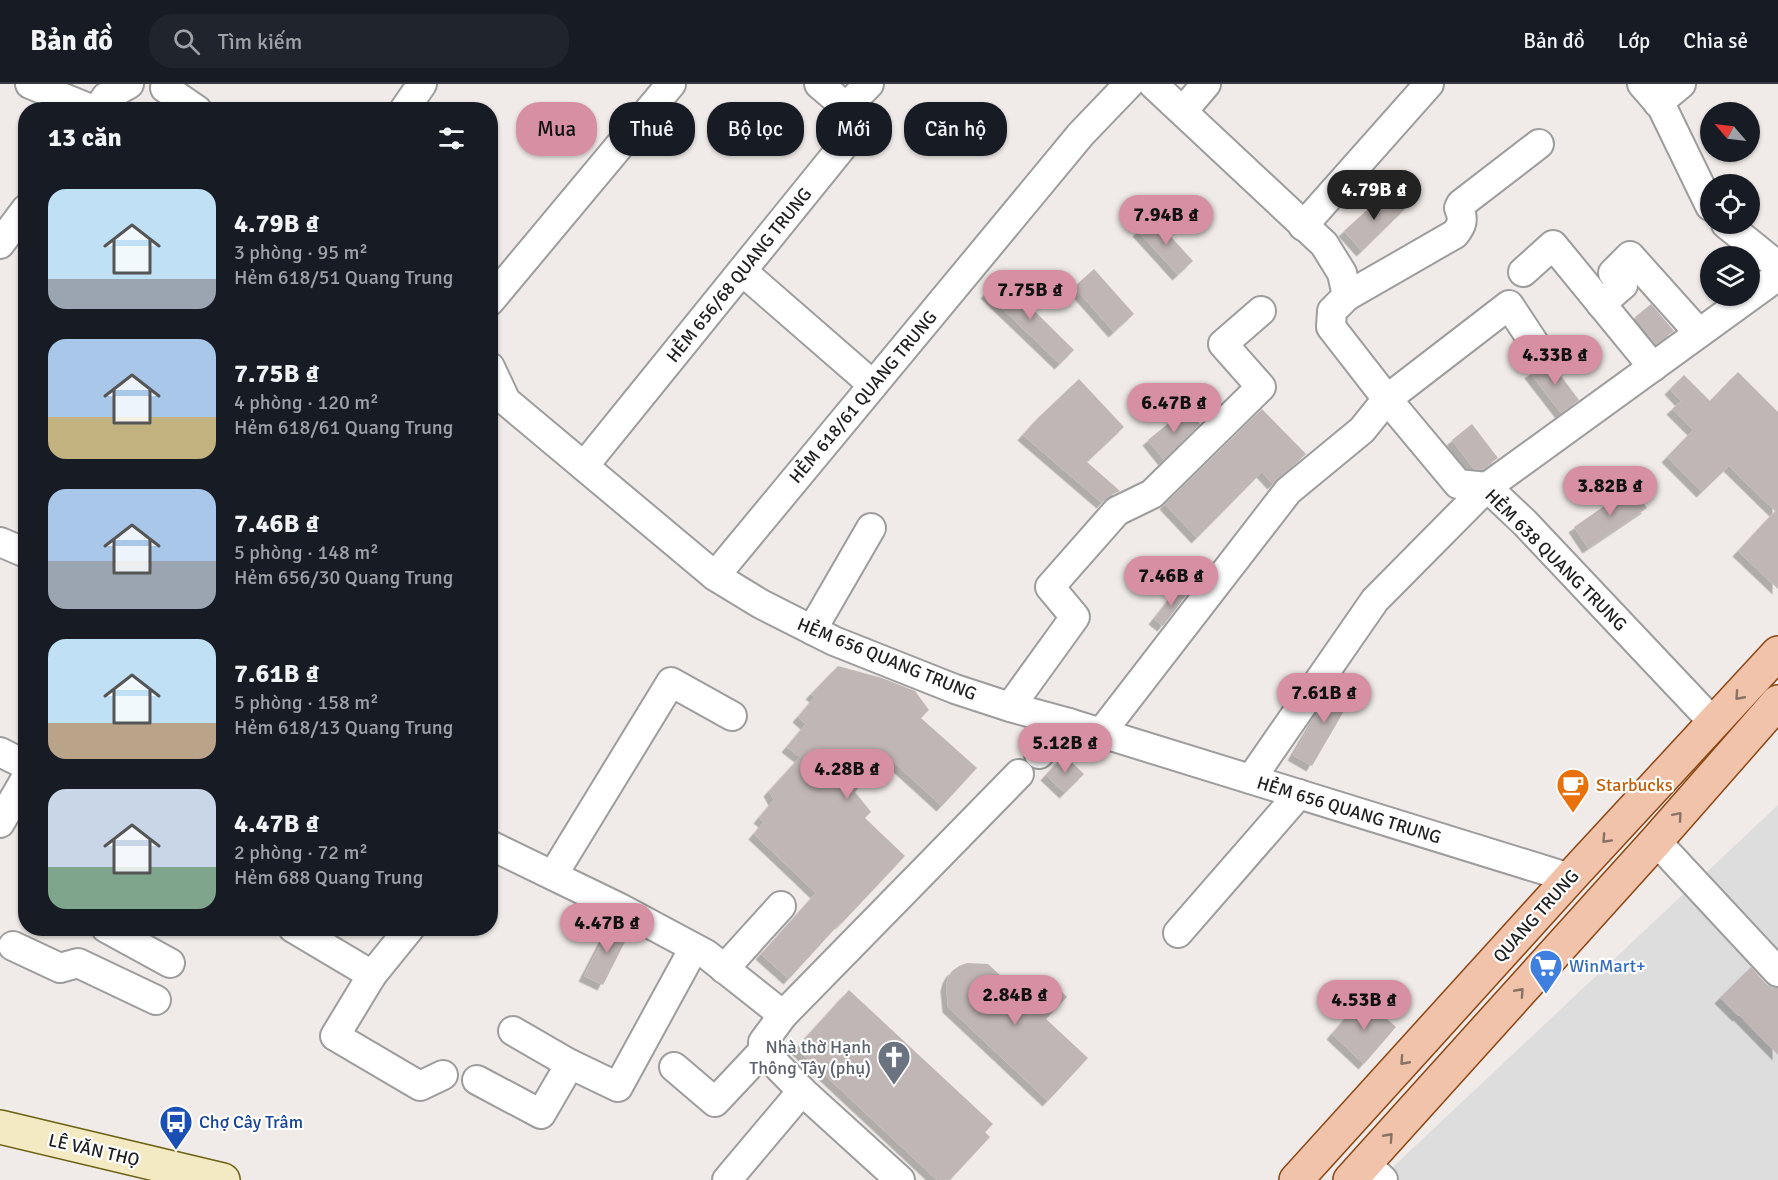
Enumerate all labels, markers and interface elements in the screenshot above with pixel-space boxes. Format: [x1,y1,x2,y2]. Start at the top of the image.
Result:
search box [149,14,569,68]
text: Bản đồ [30,24,113,58]
icon: search [170,25,203,58]
text: Tìm kiếm [218,28,302,55]
text: Bản đồ [1523,28,1585,54]
text: Lớp [1618,28,1650,54]
text: Chia sẻ [1683,28,1748,54]
chip: Mua [516,102,597,156]
chip: Thuê [609,102,695,156]
chip: Bộ lọc [707,102,804,156]
chip: Mới [816,102,892,156]
chip: Căn hộ [904,102,1007,156]
north arrow [1700,102,1760,162]
map controls [1700,102,1760,306]
text: 13 căn [48,122,122,154]
icon: filters [435,122,468,155]
pin: 4.79B ₫ [1319,170,1429,221]
button: locate [1700,174,1760,234]
text: 4.79B ₫ [1341,177,1407,202]
street label: HẺM 656/68 QUANG TRUNG [662,183,816,367]
pin: 7.94B ₫ [1111,195,1221,246]
text: 7.94B ₫ [1133,202,1199,227]
text: 4.79B ₫ [234,208,319,240]
icon: home [96,213,168,285]
text: 3 phòng · 95 m² [234,240,368,265]
button: layers [1700,246,1760,306]
text: Hẻm 618/51 Quang Trung [234,265,453,290]
pin: 7.75B ₫ [975,270,1085,321]
text: 7.75B ₫ [997,277,1063,302]
street label: HẺM 618/61 QUANG TRUNG [784,306,942,488]
pin: 4.33B ₫ [1500,335,1610,386]
text: 4.33B ₫ [1522,342,1588,367]
text: 7.75B ₫ [234,358,319,390]
icon: home [96,363,168,435]
pin: 6.47B ₫ [1119,383,1229,434]
text: 4 phòng · 120 m² [234,390,379,415]
text: 6.47B ₫ [1141,390,1207,415]
text: Hẻm 618/61 Quang Trung [234,415,453,440]
pin: 3.82B ₫ [1555,466,1665,517]
text: 3.82B ₫ [1577,473,1643,498]
street label: HẺM 638 QUANG TRUNG [1481,485,1631,635]
text: 7.46B ₫ [234,508,319,540]
icon: home [96,513,168,585]
text: 5 phòng · 148 m² [234,540,379,565]
pin: 7.46B ₫ [1116,556,1226,607]
text: 7.46B ₫ [1138,563,1204,588]
text: Hẻm 656/30 Quang Trung [234,565,453,590]
street label: HẺM 656 QUANG TRUNG [794,613,980,705]
text: 7.61B ₫ [234,658,319,690]
icon: home [96,663,168,735]
pin: 7.61B ₫ [1269,673,1379,724]
text: 7.61B ₫ [1291,680,1357,705]
one-way arrow [1735,689,1746,700]
text: 5 phòng · 158 m² [234,690,379,715]
text: Hẻm 618/13 Quang Trung [234,715,453,740]
pin: 5.12B ₫ [1010,723,1120,774]
text: 5.12B ₫ [1032,730,1098,755]
pin: 4.28B ₫ [792,749,902,800]
text: 4.28B ₫ [814,756,880,781]
cafe icon: Starbucks [1555,767,1591,814]
street label: HẺM 656 QUANG TRUNG [1254,771,1444,849]
place label: Starbucks [1596,774,1673,796]
text: 4.47B ₫ [234,808,319,840]
one-way arrow [1671,812,1682,823]
icon: home [96,813,168,885]
one-way arrow [1602,832,1613,843]
text: 2 phòng · 72 m² [234,840,368,865]
text: Hẻm 688 Quang Trung [234,865,423,890]
street label: QUANG TRUNG [1489,865,1583,967]
pin: 4.47B ₫ [552,903,662,954]
text: 4.47B ₫ [574,910,640,935]
supermarket icon: WinMart+ [1528,948,1564,995]
place label: WinMart+ [1569,955,1646,977]
pin: 2.84B ₫ [960,975,1070,1026]
pin: 4.53B ₫ [1309,980,1419,1031]
text: 2.84B ₫ [982,982,1048,1007]
text: 4.53B ₫ [1331,987,1397,1012]
one-way arrow [1513,988,1524,999]
place label: Nhà thờ Hạnh Thông Tây (phụ) [749,1036,871,1079]
church icon: Nhà thờ Hạnh Thông Tây (phụ) [876,1039,912,1086]
one-way arrow [1400,1054,1411,1065]
bus stop icon: Chợ Cây Trâm [158,1104,194,1151]
place label: Chợ Cây Trâm [199,1111,303,1133]
street label: LÊ VĂN THỌ [46,1129,142,1171]
one-way arrow [1382,1133,1393,1144]

